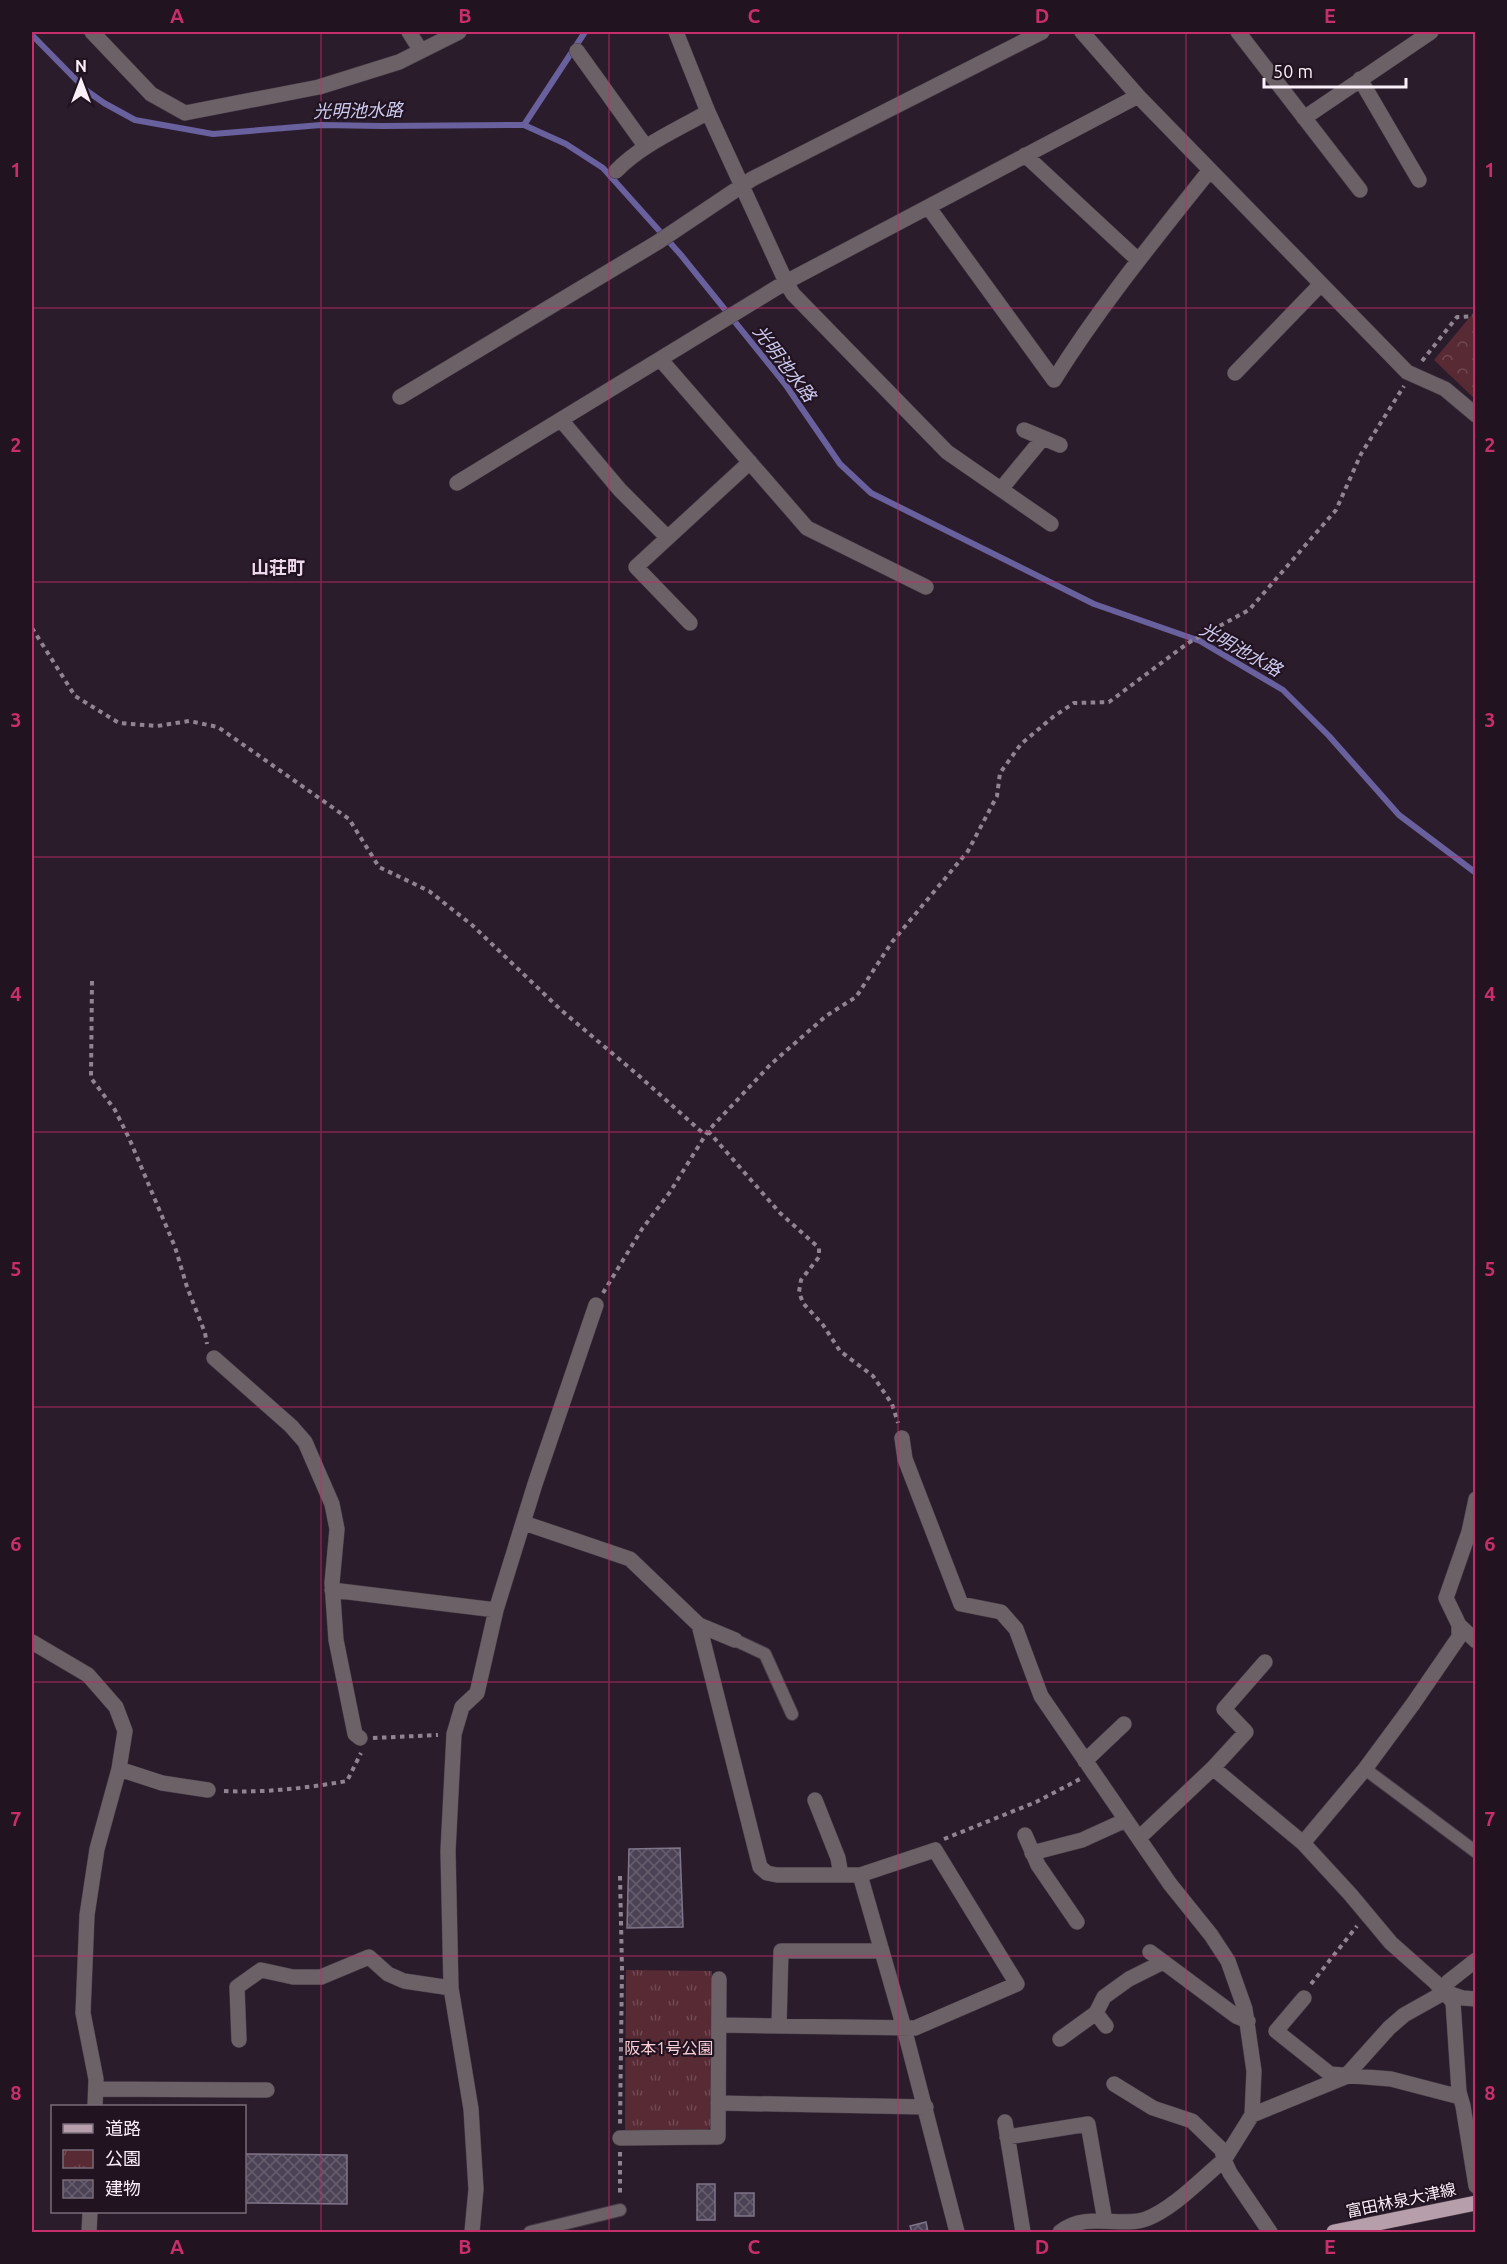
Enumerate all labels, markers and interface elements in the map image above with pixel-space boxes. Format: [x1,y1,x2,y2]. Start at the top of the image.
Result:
text: A [170,4,184,27]
text: B [458,4,472,27]
text: C [748,4,761,27]
text: D [1035,4,1049,27]
text: E [1324,4,1336,27]
north arrow [51,51,111,111]
scale bar [1264,51,1406,89]
text: N [75,57,87,75]
text: 50 m [1273,61,1313,81]
water label: 光明池水路 [313,99,405,121]
text: 1 [10,158,22,181]
text: 1 [1484,158,1496,181]
water label: 光明池水路 [750,321,821,407]
text: 2 [10,433,22,456]
text: 2 [1484,433,1496,456]
district label: 山荘町 [251,557,305,577]
water label: 光明池水路 [1197,618,1287,681]
text: 3 [10,708,22,731]
text: 3 [1484,708,1496,731]
text: 4 [10,982,22,1005]
text: 4 [1484,982,1496,1005]
text: 5 [10,1257,22,1280]
text: 5 [1484,1257,1496,1280]
text: 6 [10,1532,22,1555]
text: 6 [1484,1532,1496,1555]
text: 7 [10,1807,22,1830]
text: 7 [1484,1807,1496,1830]
park label: 阪本1号公園 [624,2039,714,2057]
text: 8 [10,2081,22,2104]
text: 8 [1484,2081,1496,2104]
legend [51,2105,246,2213]
text: 道路 [105,2118,141,2138]
text: 公園 [105,2148,141,2168]
text: 建物 [105,2178,141,2198]
street label: 富田林泉大津線 [1344,2180,1458,2220]
text: A [170,2235,184,2258]
text: B [458,2235,472,2258]
text: C [748,2235,761,2258]
text: D [1035,2235,1049,2258]
text: E [1324,2235,1336,2258]

